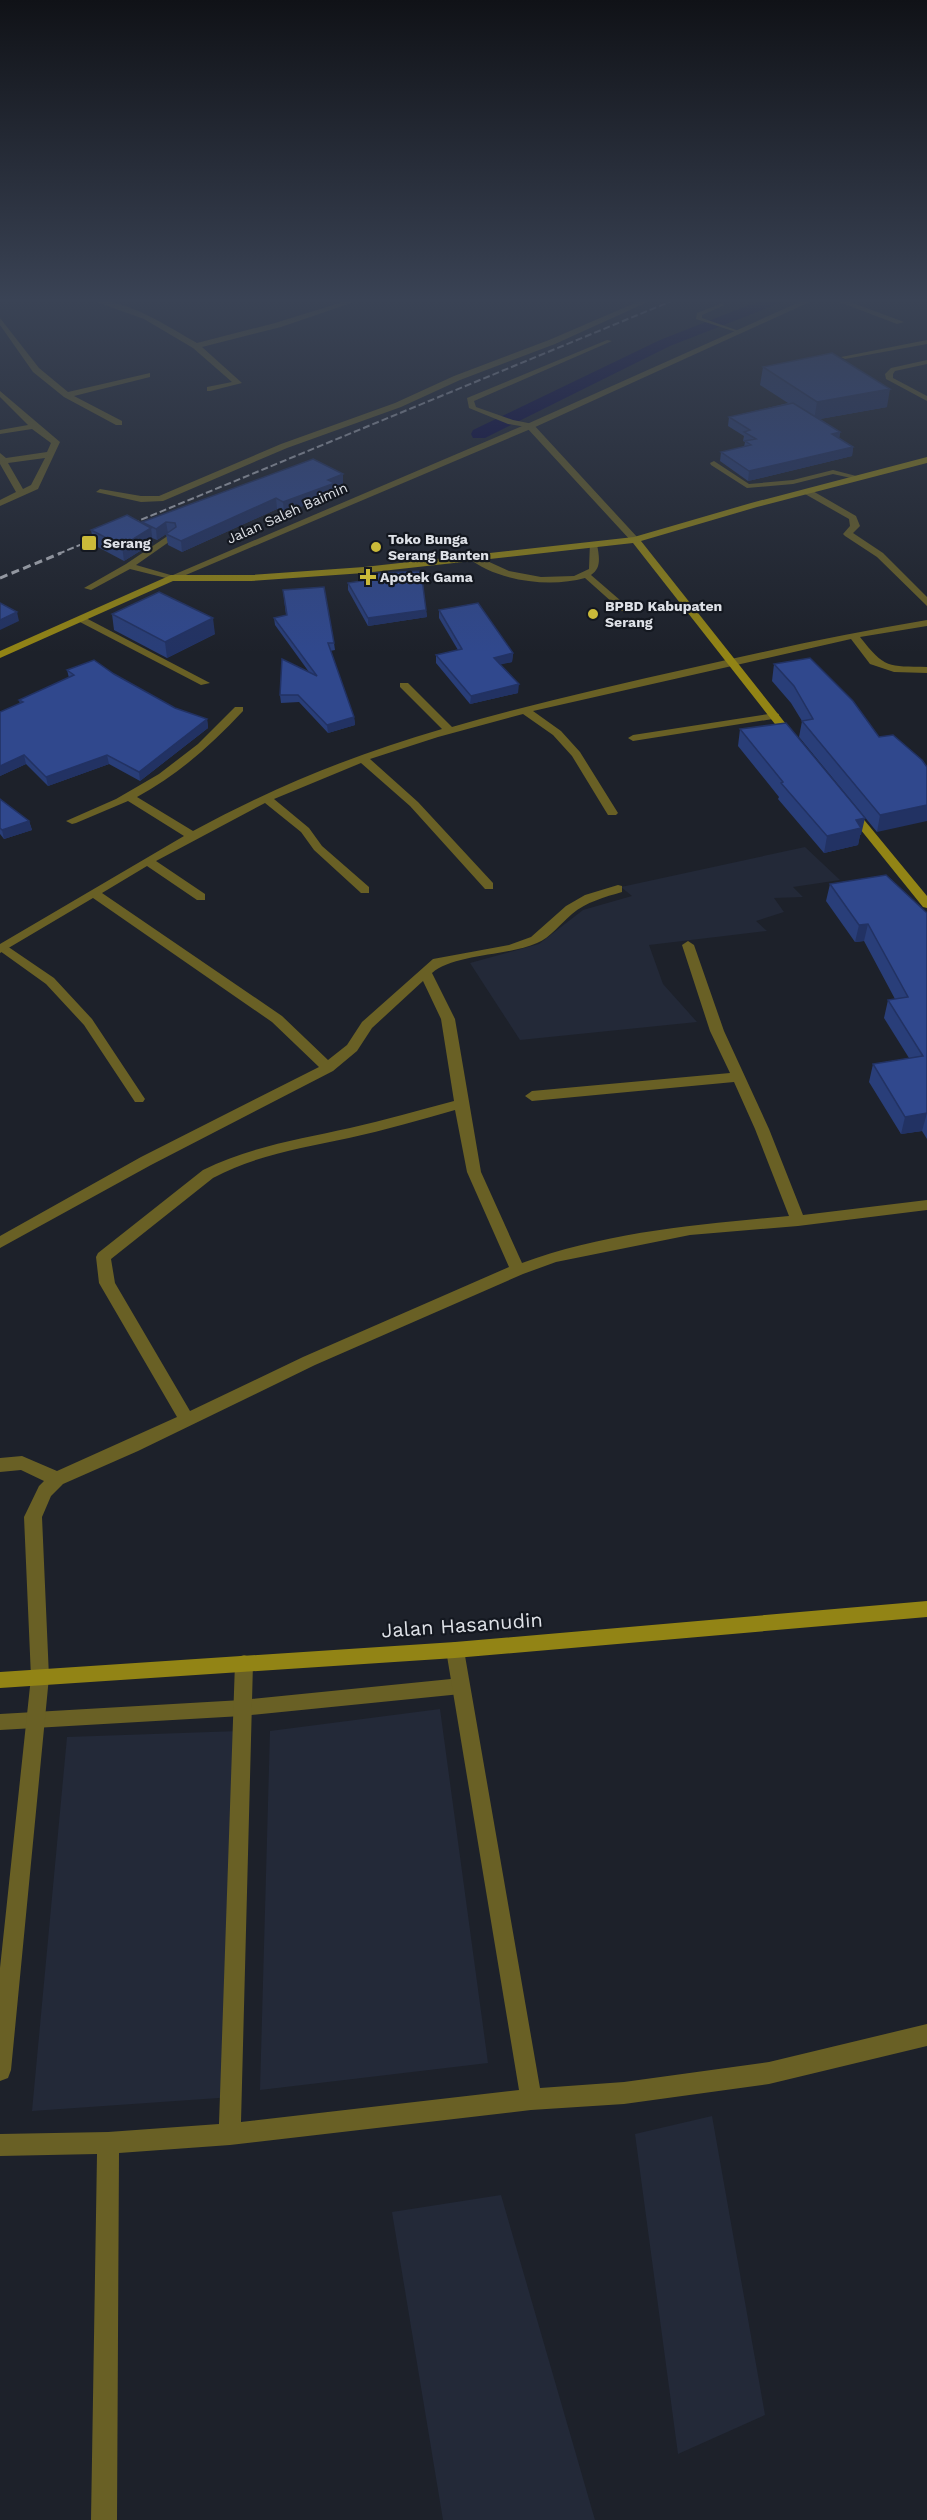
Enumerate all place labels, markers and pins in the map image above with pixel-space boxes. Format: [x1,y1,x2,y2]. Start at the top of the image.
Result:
place label: Toko Bunga Serang Banten [388,531,489,563]
marker: Serang [80,534,98,552]
place label: Serang [103,535,151,551]
marker: Toko Bunga Serang Banten [369,540,383,554]
place label: Apotek Gama [380,569,474,585]
marker: Apotek Gama [361,570,375,584]
place label: BPBD Kabupaten Serang [605,598,722,630]
marker: BPBD Kabupaten Serang [586,607,600,621]

